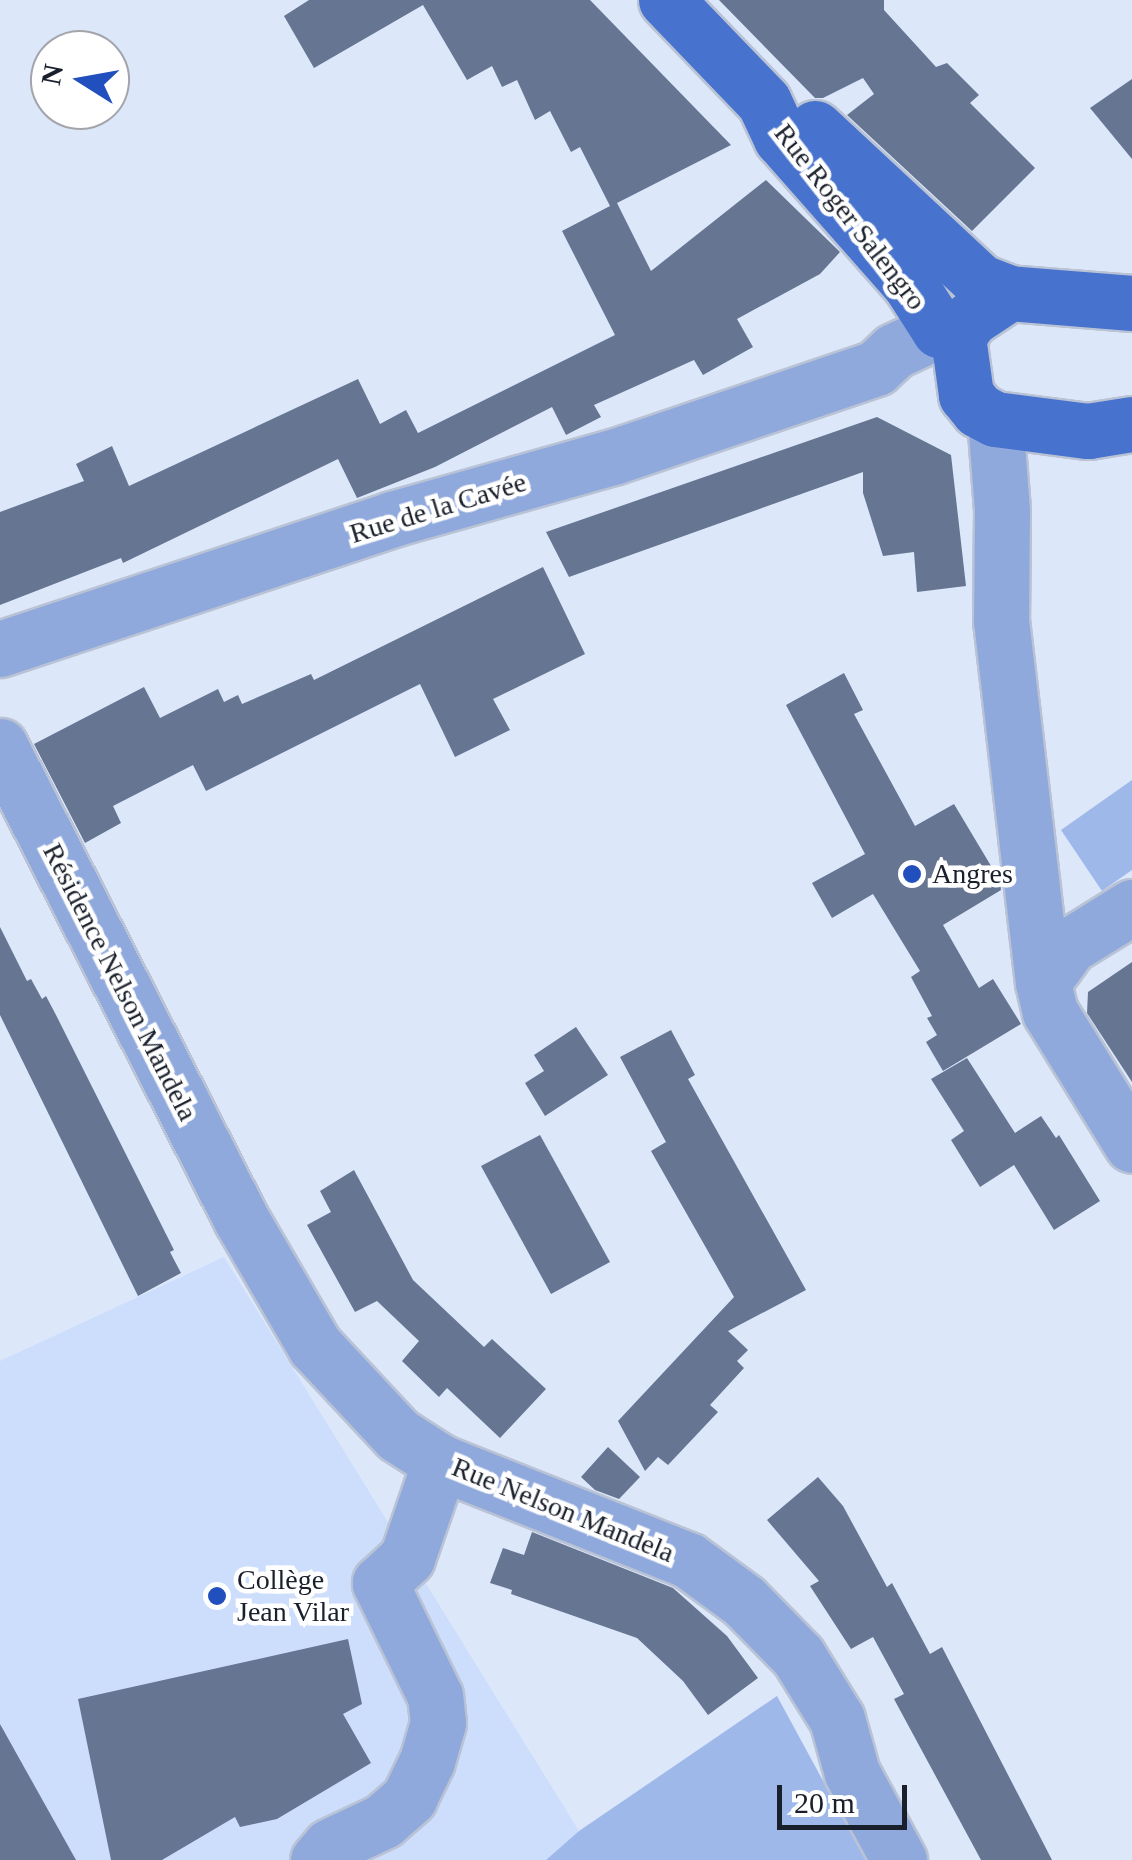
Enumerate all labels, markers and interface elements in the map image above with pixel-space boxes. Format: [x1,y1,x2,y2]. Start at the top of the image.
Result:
north arrow [30,30,130,130]
text: N [35,62,69,87]
street label: Rue Roger Salengro [767,117,933,317]
street label: Rue de la Cavée [346,465,530,551]
street label: Résidence Nelson Mandela [35,838,205,1126]
place label: Angres [932,857,1013,891]
marker: Angres [901,863,923,885]
street label: Rue Nelson Mandela [447,1450,679,1570]
place label: Collège Jean Vilar [237,1563,350,1629]
marker: Collège Jean Vilar [206,1585,228,1607]
scale bar [782,1765,912,1827]
text: 20 m [794,1786,855,1819]

